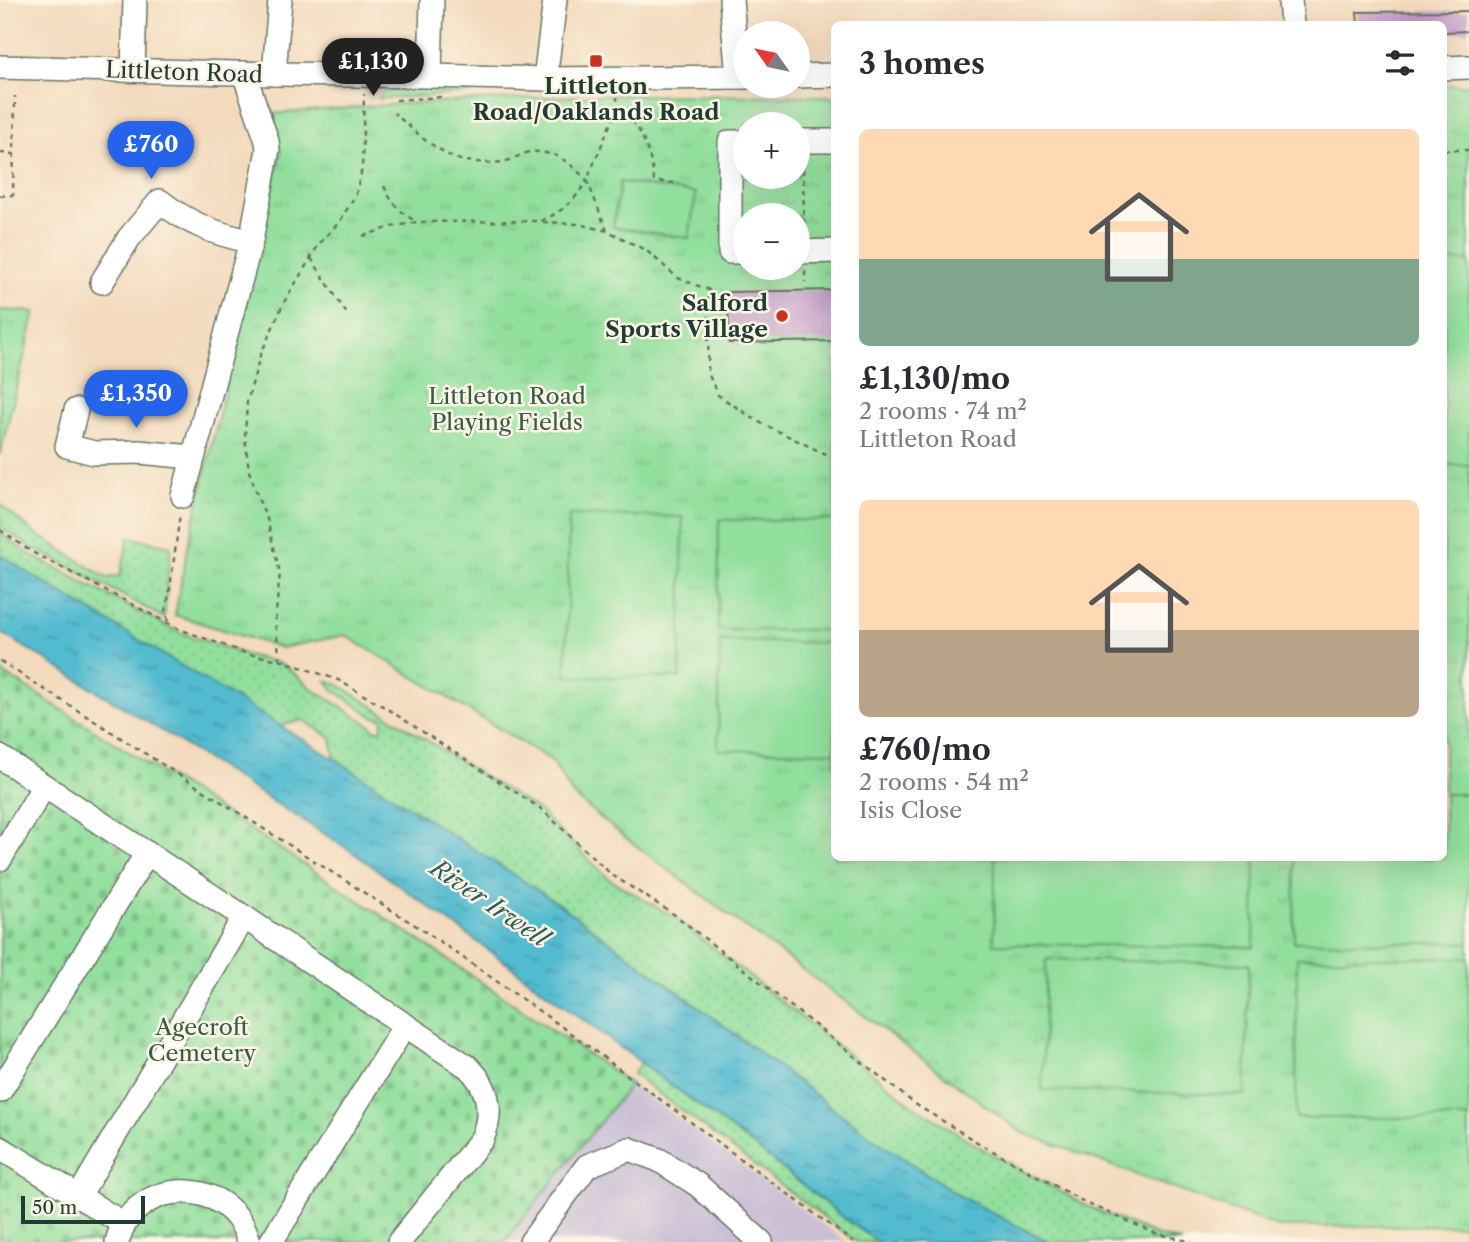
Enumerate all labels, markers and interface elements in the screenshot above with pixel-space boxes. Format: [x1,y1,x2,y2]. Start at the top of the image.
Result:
north arrow [733,21,810,98]
map controls [733,21,810,280]
pin: £1,130 [316,38,430,98]
icon: filters [1381,44,1419,82]
text: 3 homes [859,45,985,82]
text: £1,130 [338,47,408,75]
marker: Littleton Road/Oaklands Road [588,53,604,69]
street label: Littleton Road [105,55,263,89]
place label: Littleton Road/Oaklands Road [472,72,720,126]
button: + [733,112,810,189]
pin: £760 [110,122,192,181]
text: £760 [123,130,179,158]
icon: home [1076,174,1202,300]
button: − [733,203,810,280]
place label: Salford Sports Village [605,289,769,343]
marker: Salford Sports Village [774,308,790,324]
text: £1,130/mo [859,360,1010,397]
pin: £1,350 [79,370,193,430]
text: £1,350 [100,379,172,407]
park label: Littleton Road Playing Fields [428,382,586,436]
text: 2 rooms · 74 m² [859,397,1027,425]
text: Littleton Road [859,425,1017,453]
icon: home [1076,545,1202,671]
text: £760/mo [859,731,991,768]
text: 2 rooms · 54 m² [859,768,1029,796]
text: Isis Close [859,796,962,824]
water label: River Irwell [424,852,556,954]
park label: Agecroft Cemetery [148,1013,256,1067]
scale bar [21,1193,145,1225]
text: 50 m [32,1196,77,1219]

